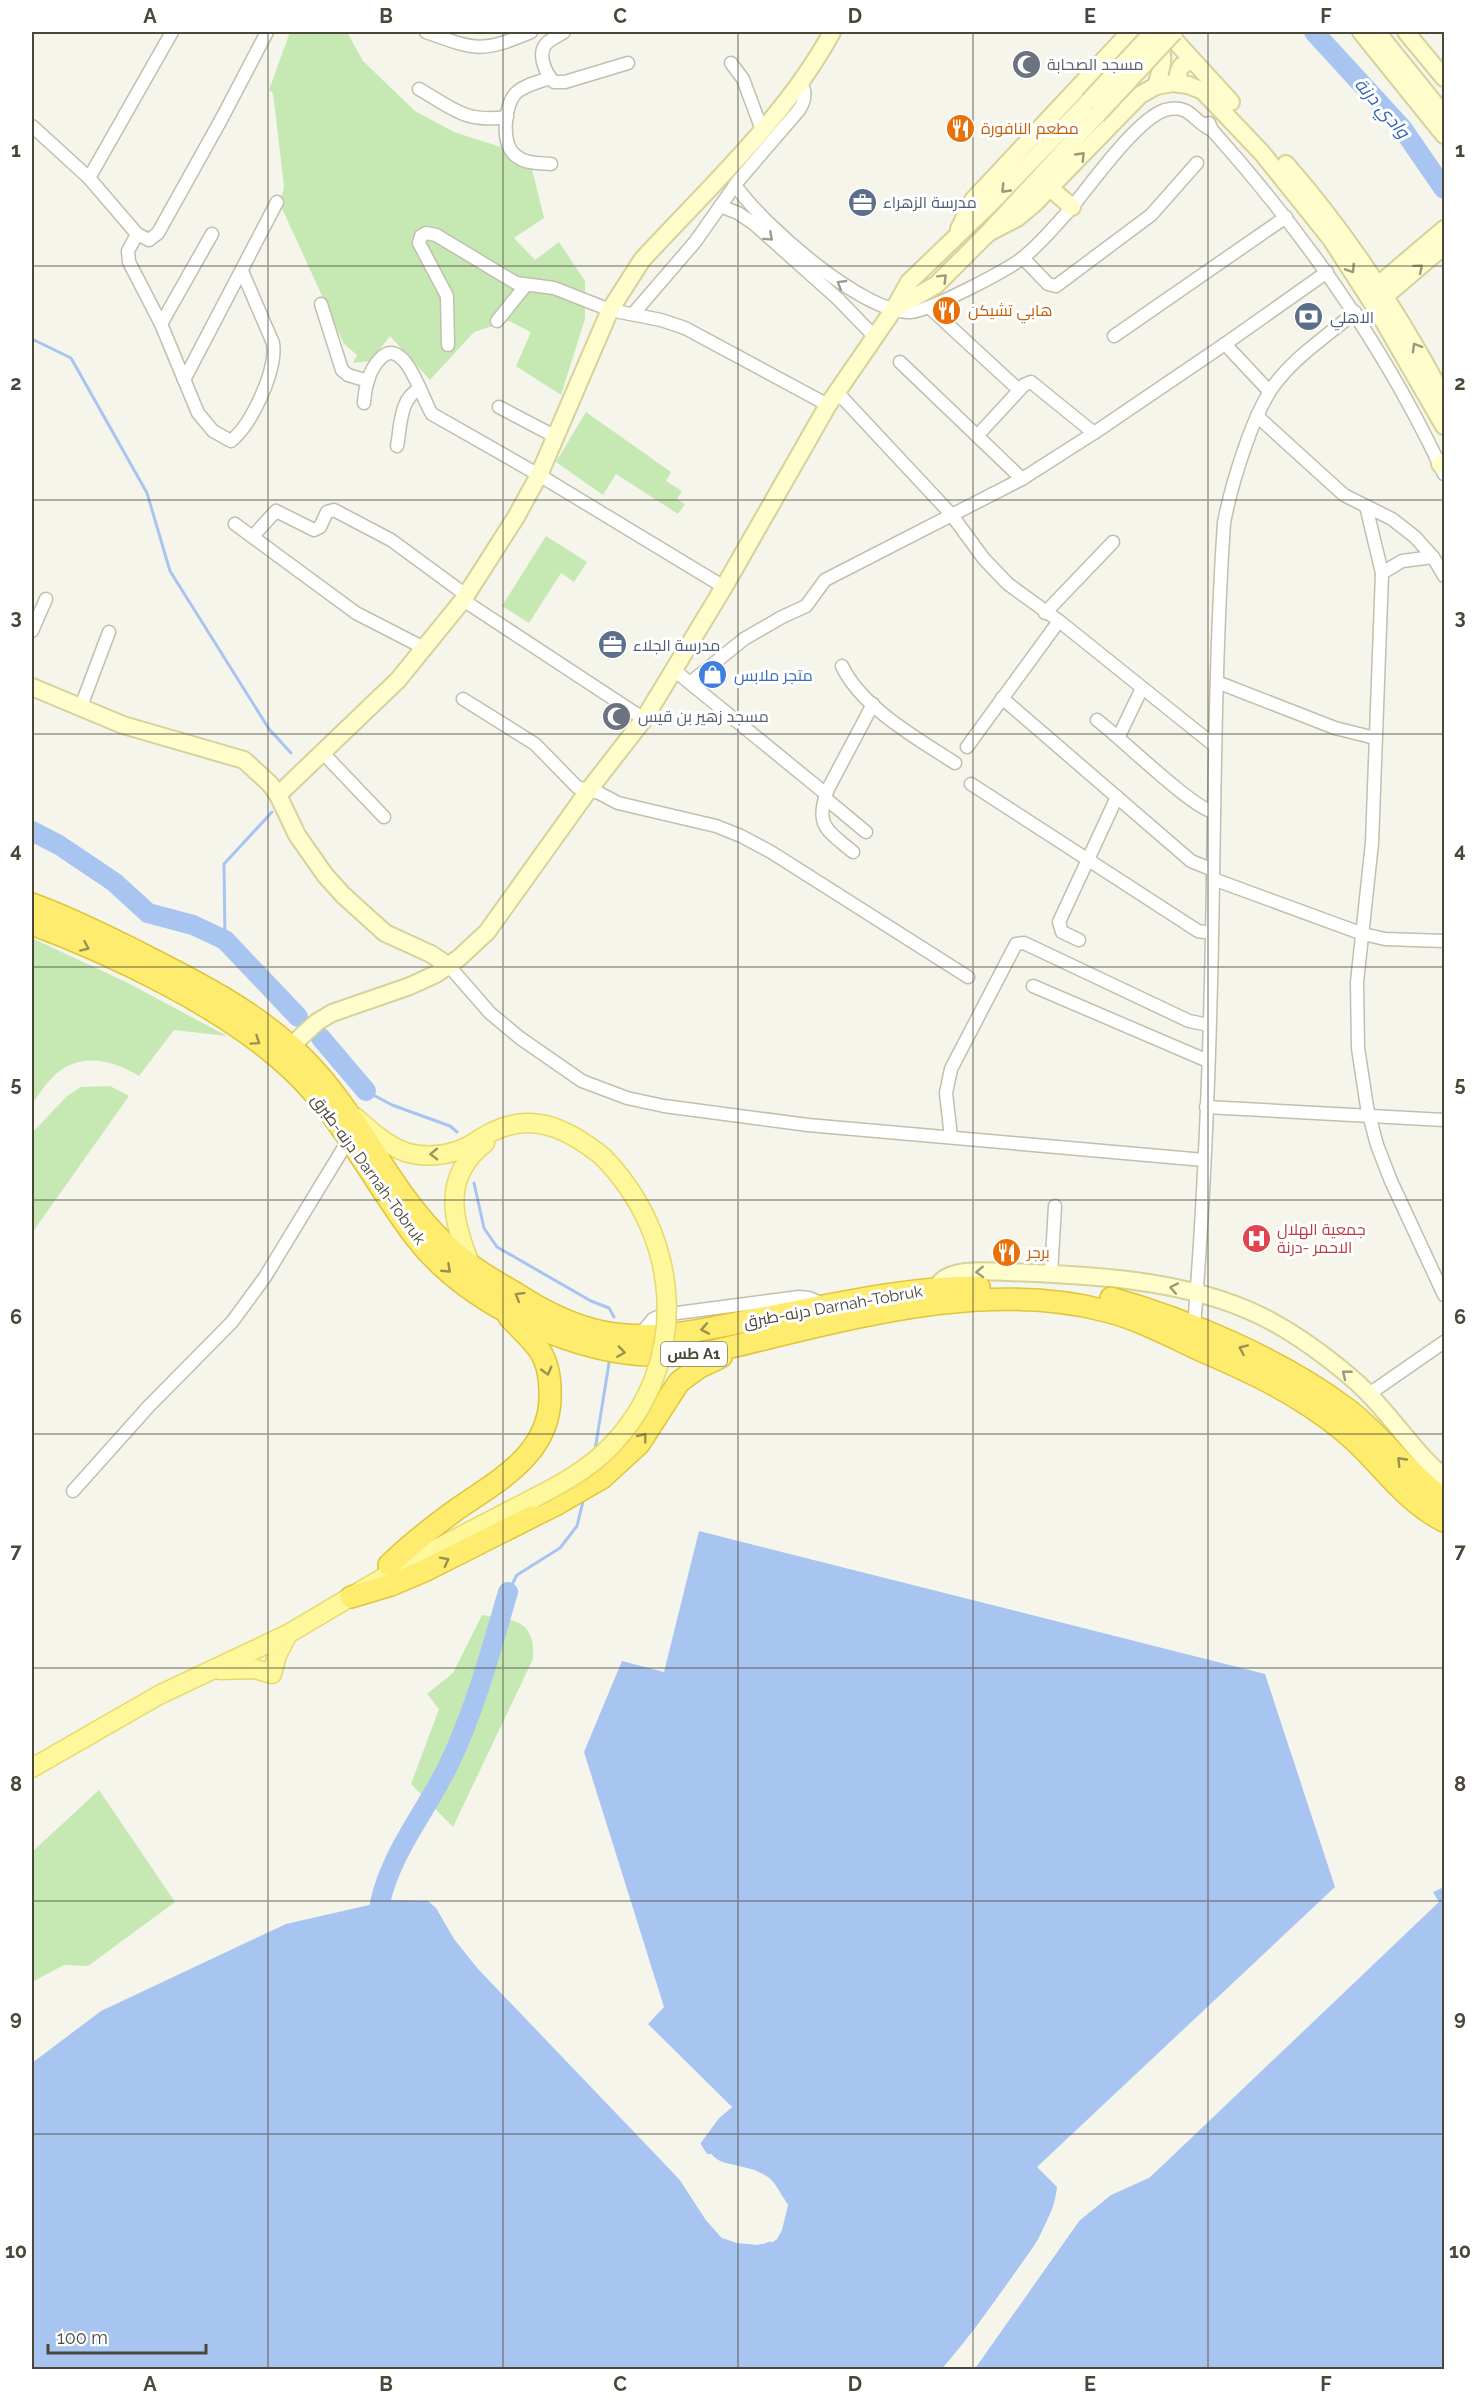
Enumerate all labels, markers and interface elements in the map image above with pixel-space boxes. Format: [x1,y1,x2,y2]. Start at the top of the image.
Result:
text: A [143,4,157,28]
text: B [379,4,393,28]
text: C [613,4,627,28]
text: D [848,4,862,28]
text: E [1084,4,1096,28]
text: F [1320,4,1332,28]
mosque icon: مسجد الصحابة [1010,48,1042,80]
place label: مسجد الصحابة [1047,55,1144,74]
water label: وادي درنة [1348,73,1415,145]
restaurant icon: مطعم النافورة [944,112,976,144]
place label: مطعم النافورة [981,119,1079,140]
text: 1 [11,138,21,162]
text: 1 [1455,138,1465,162]
one-way arrow [1073,153,1084,164]
one-way arrow [1001,182,1012,192]
office icon: مدرسة الزهراء [846,186,878,218]
place label: مدرسة الزهراء [883,193,977,212]
one-way arrow [762,230,772,241]
one-way arrow [1343,263,1354,274]
one-way arrow [1412,264,1423,275]
one-way arrow [936,274,947,285]
one-way arrow [837,280,848,291]
restaurant icon: هابي تشيكن [931,294,963,326]
place label: هابي تشيكن [968,301,1052,324]
bank icon: الاهلي [1293,301,1325,333]
place label: الاهلي [1330,308,1374,331]
one-way arrow [1412,343,1423,354]
text: 2 [10,371,22,395]
text: 2 [1454,371,1466,395]
text: 3 [10,605,22,629]
text: 3 [1454,605,1466,629]
office icon: مدرسة الجلاء [596,629,628,661]
place label: مدرسة الجلاء [633,636,720,655]
shop icon: متجر ملابس [697,659,729,691]
place label: متجر ملابس [734,666,813,686]
mosque icon: مسجد زهير بن قيس [601,700,633,732]
place label: مسجد زهير بن قيس [638,707,769,727]
text: 4 [10,838,22,862]
text: 4 [1454,838,1466,862]
one-way arrow [79,940,90,952]
one-way arrow [249,1034,260,1045]
text: 5 [10,1072,22,1096]
text: 5 [1454,1072,1466,1096]
street label: درنه-طبرق Darnah-Tobruk [307,1090,430,1249]
one-way arrow [429,1148,438,1161]
place label: جمعية الهلال الاحمر -درنة [1277,1220,1366,1257]
hospital icon: جمعية الهلال الاحمر -درنة [1240,1222,1272,1254]
restaurant icon: برجر [990,1236,1022,1268]
place label: برجر [1026,1243,1050,1262]
one-way arrow [440,1262,451,1273]
one-way arrow [975,1266,984,1278]
street label: درنه-طبرق Darnah-Tobruk [742,1281,925,1333]
one-way arrow [1169,1282,1179,1295]
one-way arrow [515,1291,525,1303]
text: 6 [10,1305,22,1329]
text: 6 [1454,1305,1466,1329]
one-way arrow [701,1322,711,1335]
road number: طس A1 [661,1342,727,1366]
one-way arrow [1239,1344,1250,1356]
one-way arrow [616,1345,626,1357]
one-way arrow [540,1365,552,1376]
one-way arrow [1342,1371,1353,1382]
one-way arrow [636,1433,647,1444]
one-way arrow [1397,1458,1408,1469]
text: 7 [10,1539,22,1563]
text: 7 [1454,1539,1466,1563]
one-way arrow [438,1557,449,1568]
text: 8 [10,1772,22,1796]
text: 8 [1454,1772,1466,1796]
text: 9 [10,2006,22,2030]
text: 9 [1454,2006,1466,2030]
text: 10 [5,2239,27,2263]
text: 10 [1449,2239,1471,2263]
scale bar [48,2317,206,2355]
text: 100 m [57,2327,108,2348]
text: A [143,2372,157,2396]
text: B [379,2372,393,2396]
text: C [613,2372,627,2396]
text: D [848,2372,862,2396]
text: E [1084,2372,1096,2396]
text: F [1320,2372,1332,2396]

